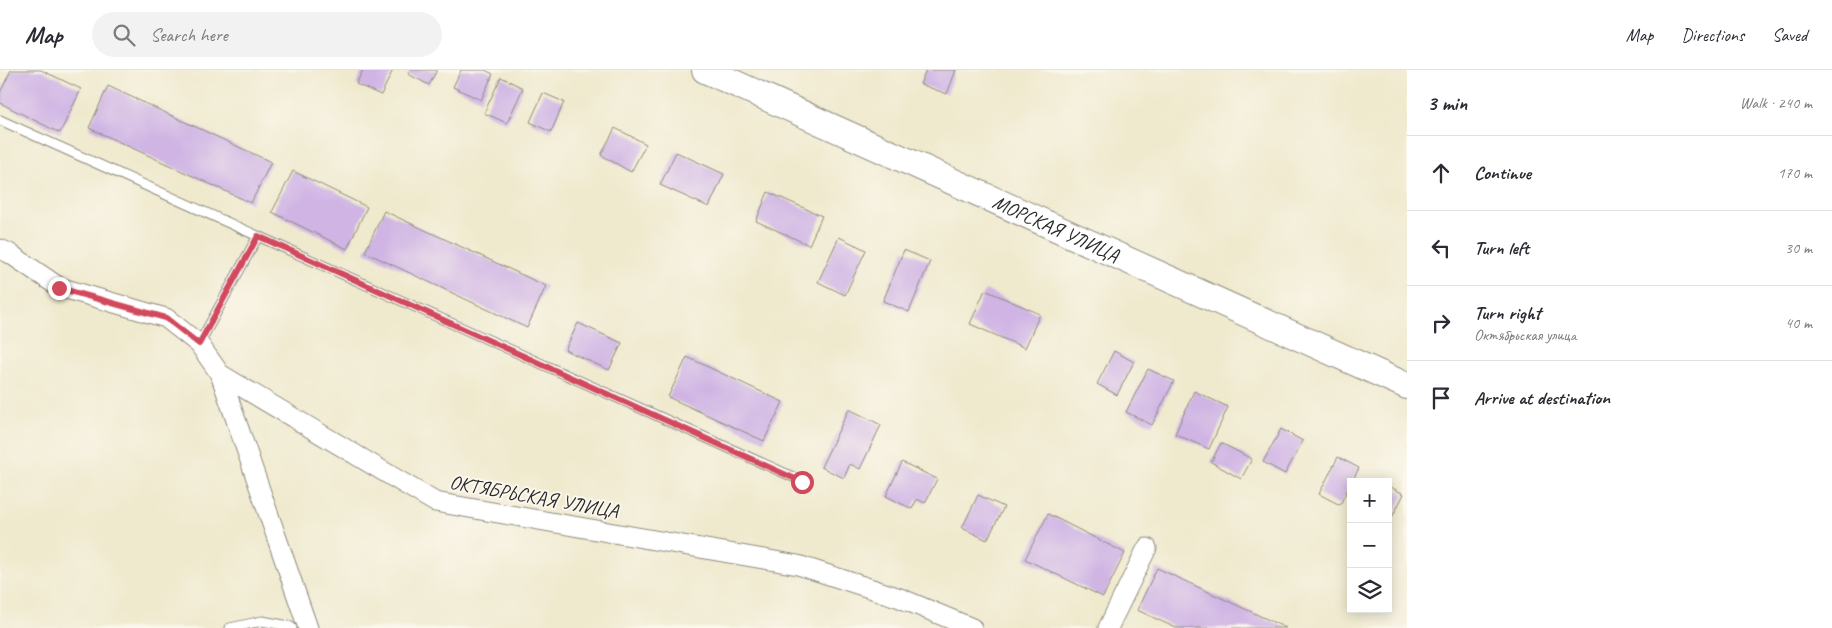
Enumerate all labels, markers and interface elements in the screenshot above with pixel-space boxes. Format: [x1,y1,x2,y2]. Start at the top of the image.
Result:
search box [92,12,442,57]
text: Map [25,20,62,50]
icon: search [110,21,138,49]
text: Search here [150,23,228,47]
text: Map [1626,24,1653,46]
text: Directions [1681,24,1744,46]
text: Saved [1772,24,1807,46]
text: 3 min [1427,90,1467,116]
text: Walk · 240 m [1740,93,1812,113]
icon: ahead [1427,159,1455,187]
text: Continue [1474,161,1531,185]
text: 170 m [1778,163,1812,183]
street label: МОРСКАЯ УЛИЦА [989,189,1124,268]
icon: left [1427,234,1455,262]
text: Turn left [1474,236,1529,260]
text: 30 m [1785,238,1812,258]
route end [48,277,71,300]
text: Turn right [1474,301,1541,325]
icon: right [1427,309,1455,337]
text: 40 m [1785,313,1812,333]
text: Октябрьская улица [1474,325,1576,345]
icon: arrive [1427,384,1455,412]
text: Arrive at destination [1474,386,1610,410]
street label: ОКТЯБРЬСКАЯ УЛИЦА [448,469,621,524]
route start [791,471,814,494]
map controls [1347,478,1392,613]
button: + [1347,478,1392,523]
button: − [1347,523,1392,568]
button: layers [1347,568,1392,613]

